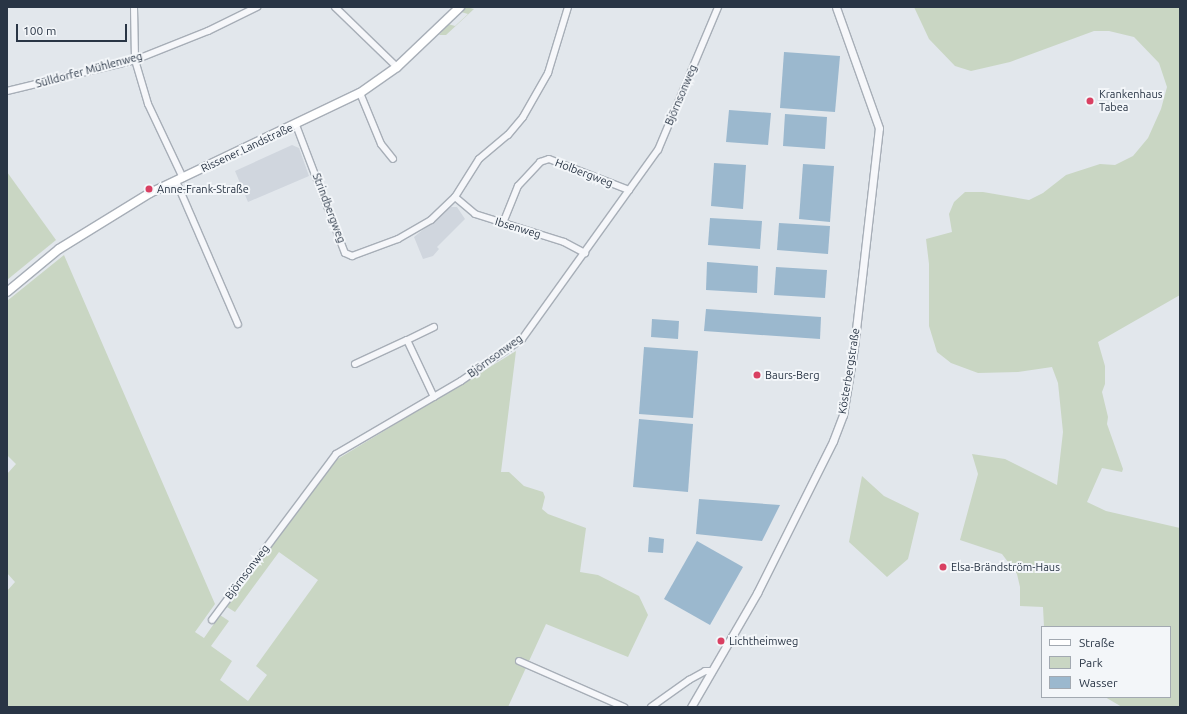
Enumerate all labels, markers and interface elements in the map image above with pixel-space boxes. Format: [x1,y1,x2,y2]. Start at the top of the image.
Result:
scale bar [18,16,129,42]
text: 100 m [23,24,56,37]
street label: Sülldorfer Mühlenweg [34,49,144,91]
street label: Björnsonweg [662,63,700,127]
place label: Krankenhaus Tabea [1099,88,1163,114]
marker: Krankenhaus Tabea [1084,95,1096,107]
street label: Rissener Landstraße [199,121,295,175]
street label: Holbergweg [553,156,615,190]
street label: Strindbergweg [310,171,348,245]
place label: Anne-Frank-Straße [157,182,249,196]
marker: Anne-Frank-Straße [144,184,154,194]
street label: Ibsenweg [493,215,543,241]
street label: Kösterbergstraße [836,327,862,415]
street label: Björnsonweg [465,332,525,380]
place label: Baurs-Berg [765,368,820,382]
marker: Baurs-Berg [752,370,762,380]
street label: Björnsonweg [222,542,272,602]
place label: Elsa-Brändström-Haus [951,560,1060,574]
marker: Elsa-Brändström-Haus [938,562,948,572]
legend [1041,626,1171,698]
place label: Lichtheimweg [729,634,798,648]
marker: Lichtheimweg [716,636,726,646]
text: Straße [1079,636,1115,649]
text: Park [1079,656,1103,669]
text: Wasser [1079,676,1118,689]

